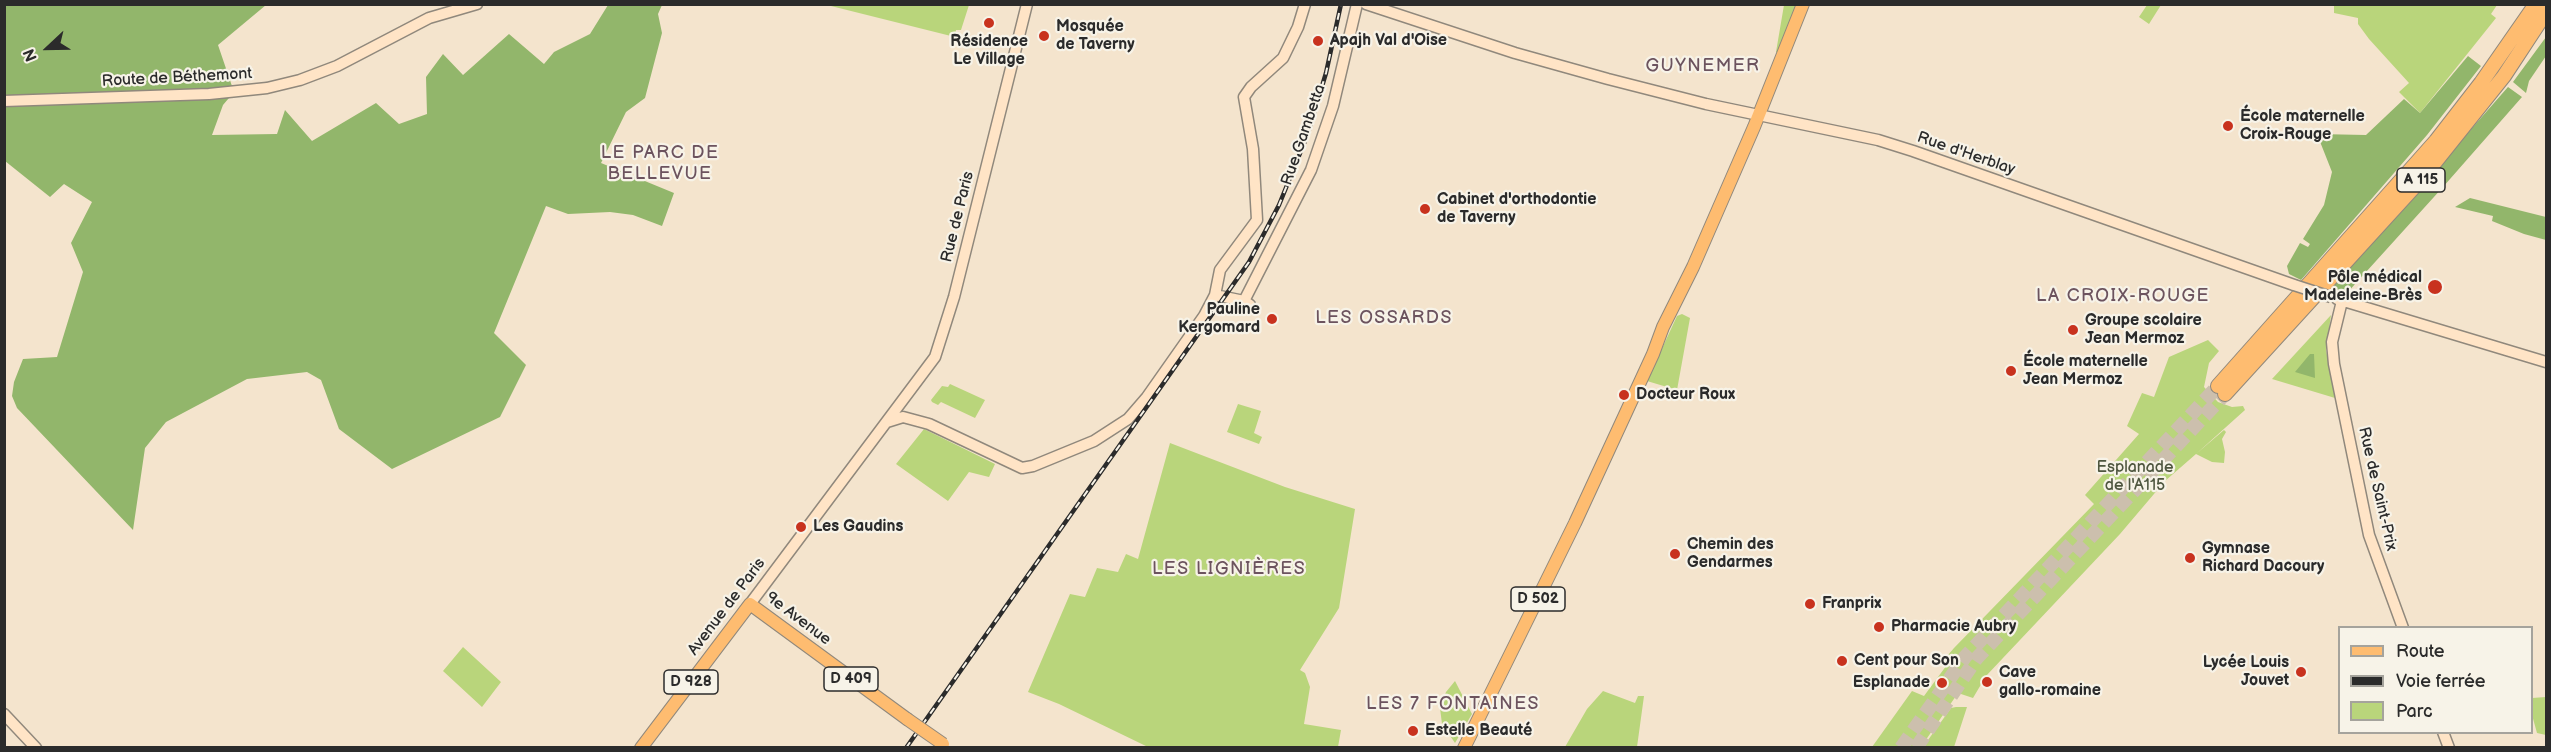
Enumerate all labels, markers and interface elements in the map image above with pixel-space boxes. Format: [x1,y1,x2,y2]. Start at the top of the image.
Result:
marker: Résidence Le Village [982,16,996,30]
place label: Mosquée de Taverny [1056,17,1135,55]
north arrow [18,18,78,78]
marker: Mosquée de Taverny [1037,29,1051,43]
place label: Apajh Val d'Oise [1330,31,1447,51]
place label: Résidence Le Village [950,32,1028,70]
marker: Apajh Val d'Oise [1311,34,1325,48]
text: N [20,46,42,64]
district label: GUYNEMER [1646,55,1760,77]
street label: Route de Béthemont [101,64,253,92]
street label: Rue Gambetta [1278,82,1330,188]
place label: École maternelle Croix-Rouge [2240,107,2365,145]
marker: École maternelle Croix-Rouge [2221,119,2235,133]
street label: Rue d'Herblay [1914,128,2018,180]
district label: LE PARC DE BELLEVUE [601,142,719,184]
road number: A 115 [2397,168,2445,192]
street label: Rue de Paris [937,170,979,264]
place label: Cabinet d'orthodontie de Taverny [1437,190,1596,228]
marker: Cabinet d'orthodontie de Taverny [1418,202,1432,216]
place label: Pôle médical Madeleine-Brès [2304,268,2422,306]
marker: Pôle médical Madeleine-Brès [2426,278,2444,296]
district label: LA CROIX-ROUGE [2036,285,2210,307]
place label: Pauline Kergomard [1178,300,1260,338]
district label: LES OSSARDS [1315,307,1453,329]
place label: Groupe scolaire Jean Mermoz [2085,311,2202,349]
marker: Pauline Kergomard [1265,312,1279,326]
marker: Groupe scolaire Jean Mermoz [2066,323,2080,337]
place label: École maternelle Jean Mermoz [2023,352,2148,390]
marker: École maternelle Jean Mermoz [2004,364,2018,378]
place label: Docteur Roux [1636,385,1735,405]
marker: Docteur Roux [1617,388,1631,402]
street label: Rue de Saint-Prix [2353,425,2401,553]
park label: Esplanade de l'A115 [2097,458,2173,496]
place label: Les Gaudins [813,517,903,537]
marker: Les Gaudins [794,520,808,534]
place label: Chemin des Gendarmes [1687,535,1774,573]
place label: Gymnase Richard Dacoury [2202,539,2324,577]
marker: Chemin des Gendarmes [1668,547,1682,561]
marker: Gymnase Richard Dacoury [2183,551,2197,565]
street label: Avenue de Paris [684,555,770,659]
district label: LES LIGNIÈRES [1152,558,1306,580]
road number: D 502 [1511,587,1565,611]
street label: 9e Avenue [762,588,834,650]
place label: Franprix [1822,594,1881,614]
marker: Franprix [1803,597,1817,611]
place label: Pharmacie Aubry [1891,617,2016,637]
marker: Pharmacie Aubry [1872,620,1886,634]
legend [2338,626,2533,734]
text: Route [2396,641,2445,662]
place label: Cent pour Son [1854,651,1959,671]
place label: Lycée Louis Jouvet [2203,653,2289,691]
marker: Cent pour Son [1835,654,1849,668]
place label: Cave gallo-romaine [1999,663,2101,701]
marker: Lycée Louis Jouvet [2294,665,2308,679]
road number: D 409 [824,667,878,691]
road number: D 928 [664,670,718,694]
text: Voie ferrée [2396,671,2485,692]
place label: Esplanade [1853,673,1930,693]
marker: Cave gallo-romaine [1980,675,1994,689]
marker: Esplanade [1935,676,1949,690]
district label: LES 7 FONTAINES [1366,693,1540,715]
text: Parc [2396,701,2433,722]
place label: Estelle Beauté [1425,721,1532,741]
marker: Estelle Beauté [1406,724,1420,738]

